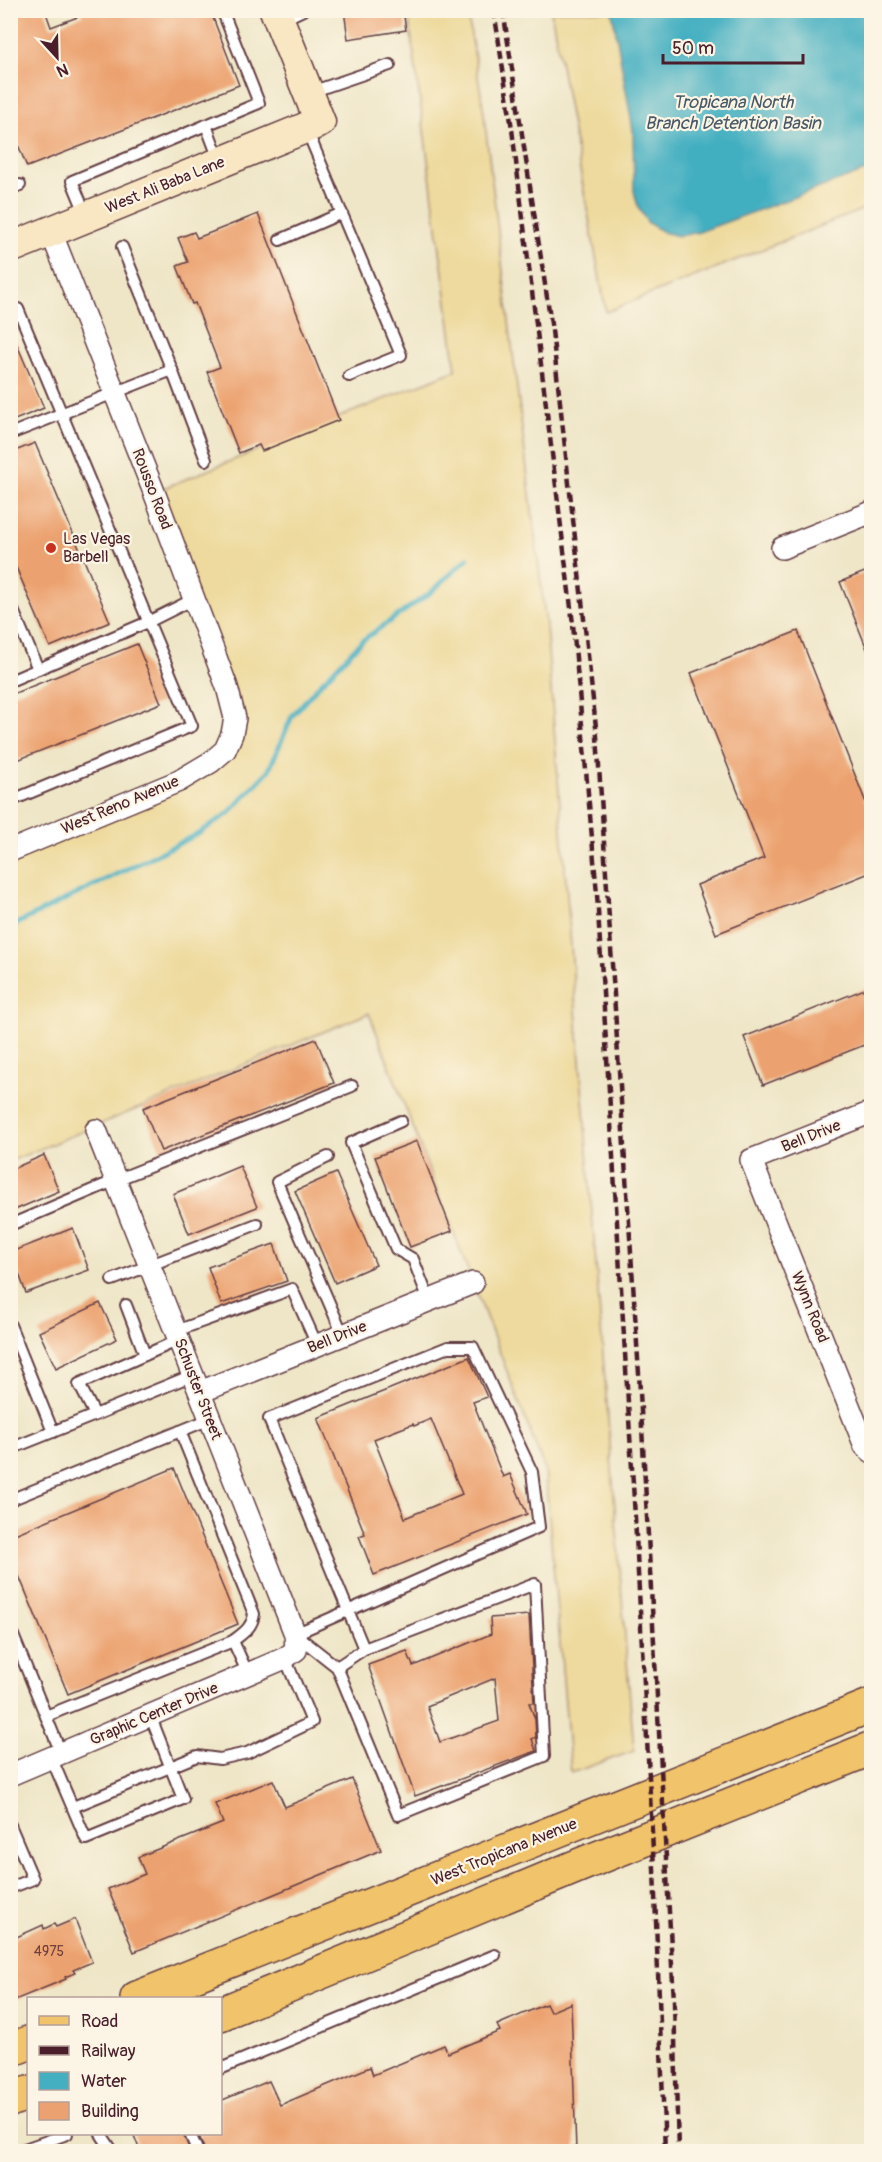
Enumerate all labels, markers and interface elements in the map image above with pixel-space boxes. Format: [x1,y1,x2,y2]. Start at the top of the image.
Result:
north arrow [27,27,87,87]
scale bar [663,27,802,65]
text: 50 m [672,37,714,60]
text: N [53,59,71,81]
water label: Tropicana North Branch Detention Basin [645,91,822,135]
street label: West Ali Baba Lane [102,152,228,218]
street label: Rousso Road [127,446,177,532]
place label: Las Vegas Barbell [63,529,130,567]
marker: Las Vegas Barbell [44,541,58,555]
street label: West Reno Avenue [58,771,182,839]
street label: Bell Drive [778,1115,844,1157]
street label: Wynn Road [787,1268,833,1346]
street label: Bell Drive [304,1316,370,1358]
street label: Schuster Street [169,1335,227,1443]
street label: Graphic Center Drive [87,1678,221,1750]
street label: West Tropicana Avenue [428,1814,580,1890]
house number: 4975 [34,1943,64,1960]
legend [27,1997,222,2135]
text: Road [81,2010,118,2033]
text: Railway [81,2040,136,2063]
text: Water [81,2070,127,2093]
text: Building [81,2100,139,2123]

